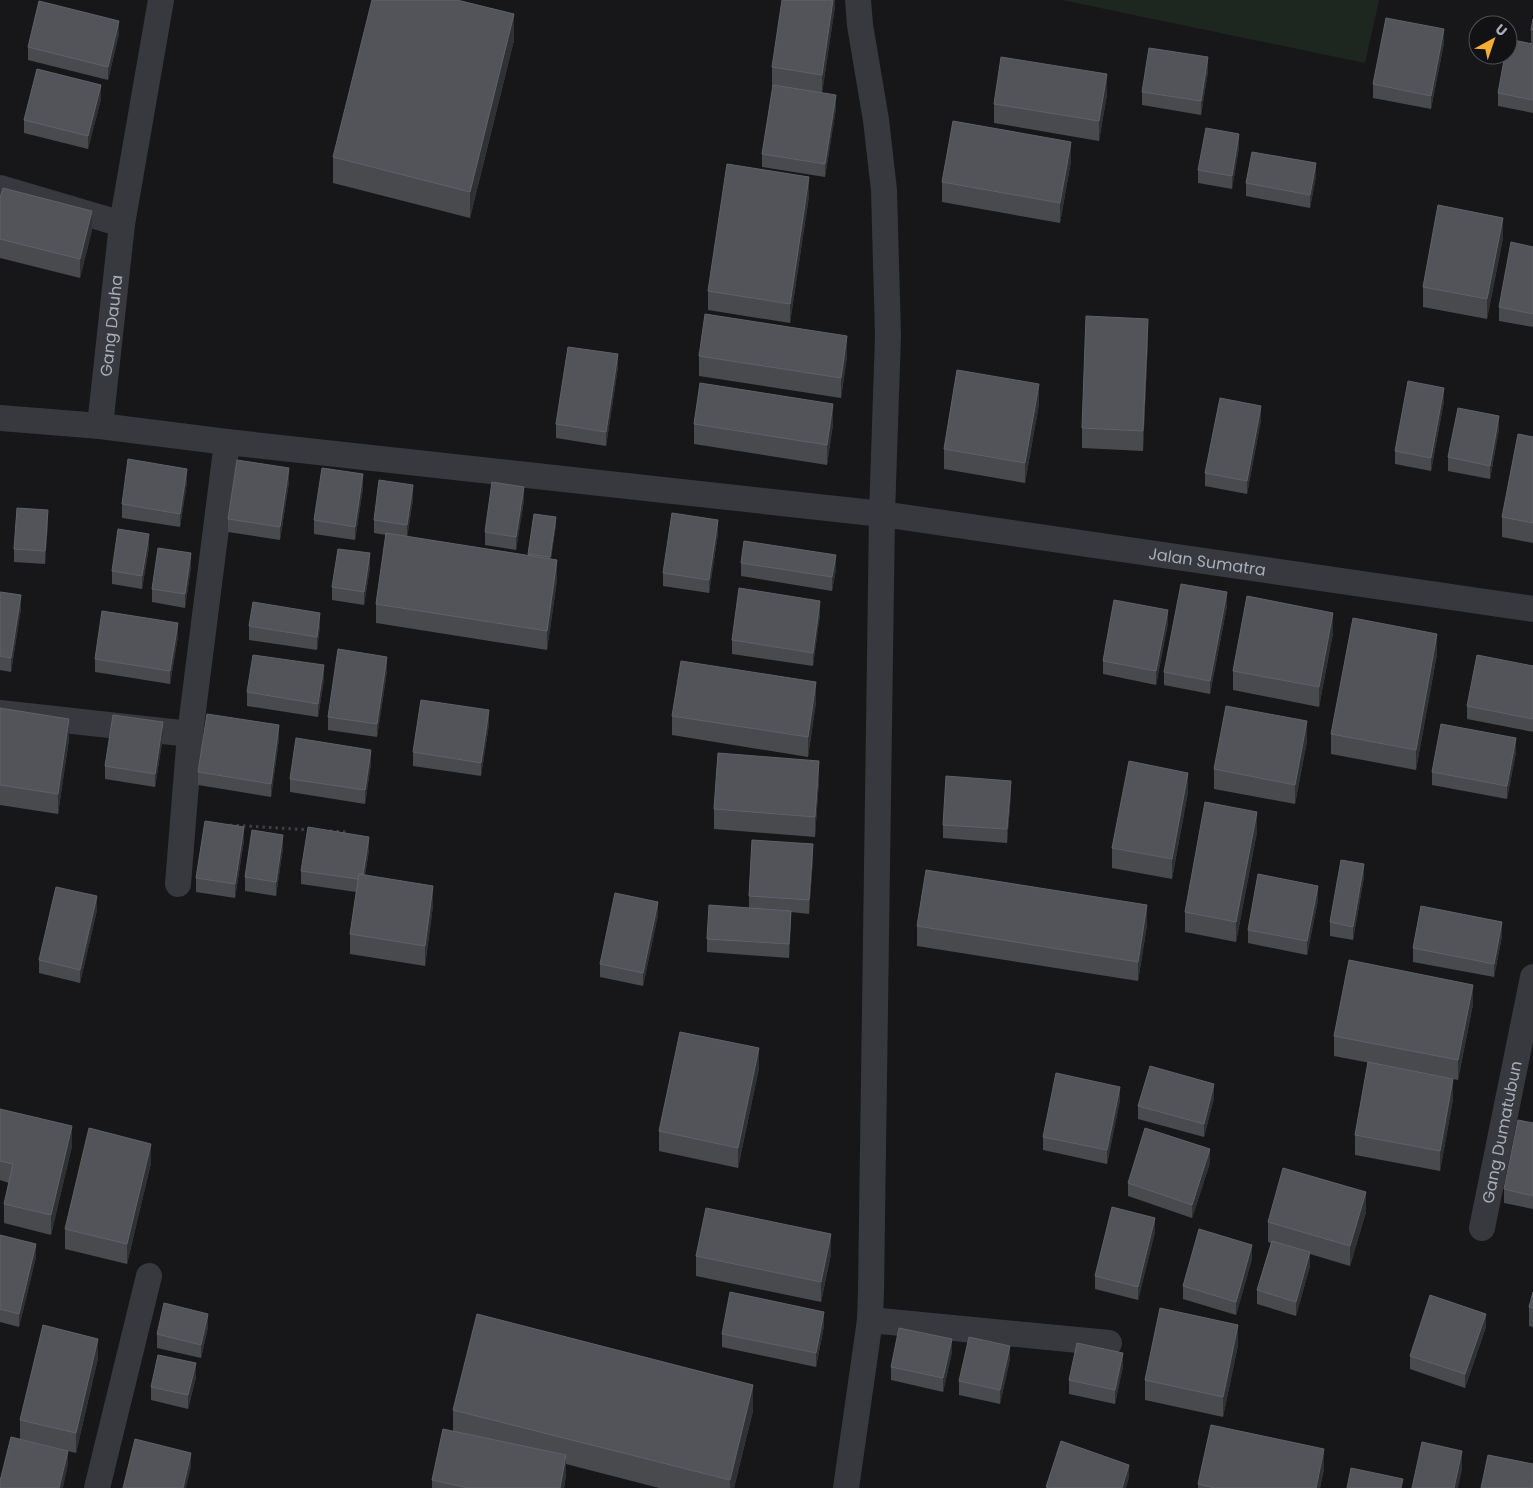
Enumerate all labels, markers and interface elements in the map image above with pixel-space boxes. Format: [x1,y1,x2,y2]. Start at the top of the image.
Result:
north arrow [1468,15,1518,65]
text: U [1491,19,1512,41]
street label: Gang Dauha [94,274,128,378]
street label: Jalan Sumatra [1147,542,1267,582]
street label: Gang Dumatubun [1476,1059,1528,1205]

